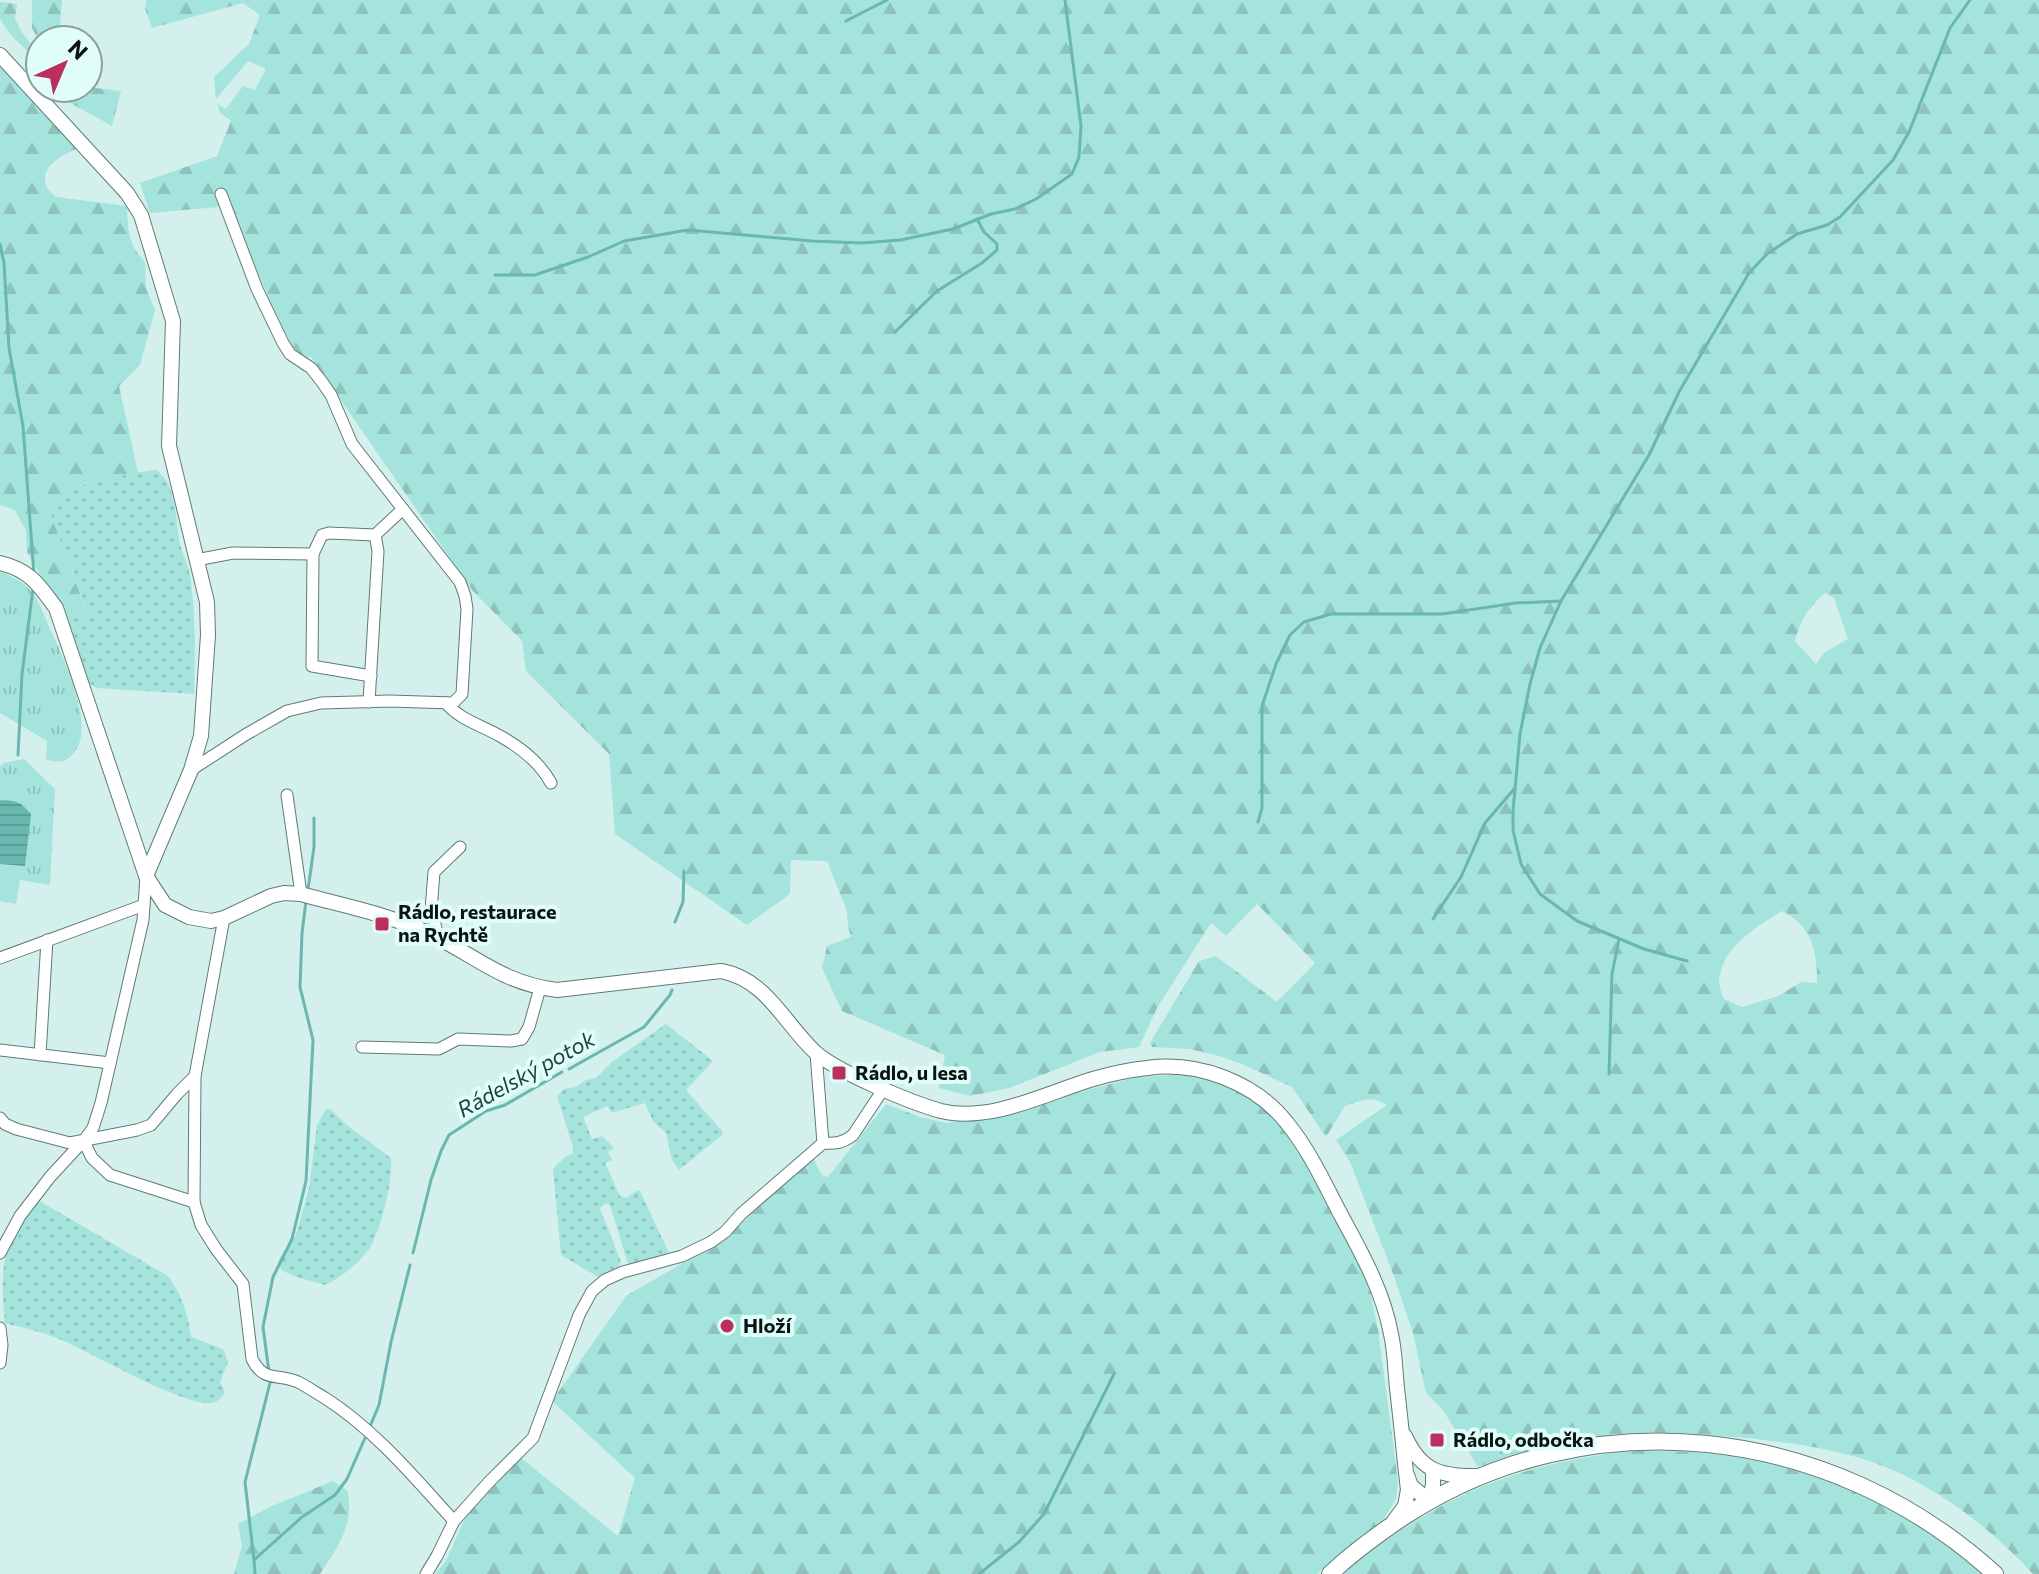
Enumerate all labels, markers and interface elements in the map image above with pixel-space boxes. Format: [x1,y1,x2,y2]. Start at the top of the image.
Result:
north arrow [24,24,104,104]
text: N [63,34,94,65]
place label: Rádlo, restaurace na Rychtě [398,899,557,946]
marker: Rádlo, restaurace na Rychtě [373,915,391,933]
water label: Rádelský potok [452,1024,600,1123]
place label: Rádlo, u lesa [855,1060,968,1084]
marker: Rádlo, u lesa [830,1064,848,1082]
place label: Hloží [743,1313,793,1337]
marker: Hloží [718,1317,736,1335]
place label: Rádlo, odbočka [1453,1427,1594,1451]
marker: Rádlo, odbočka [1428,1431,1446,1449]

